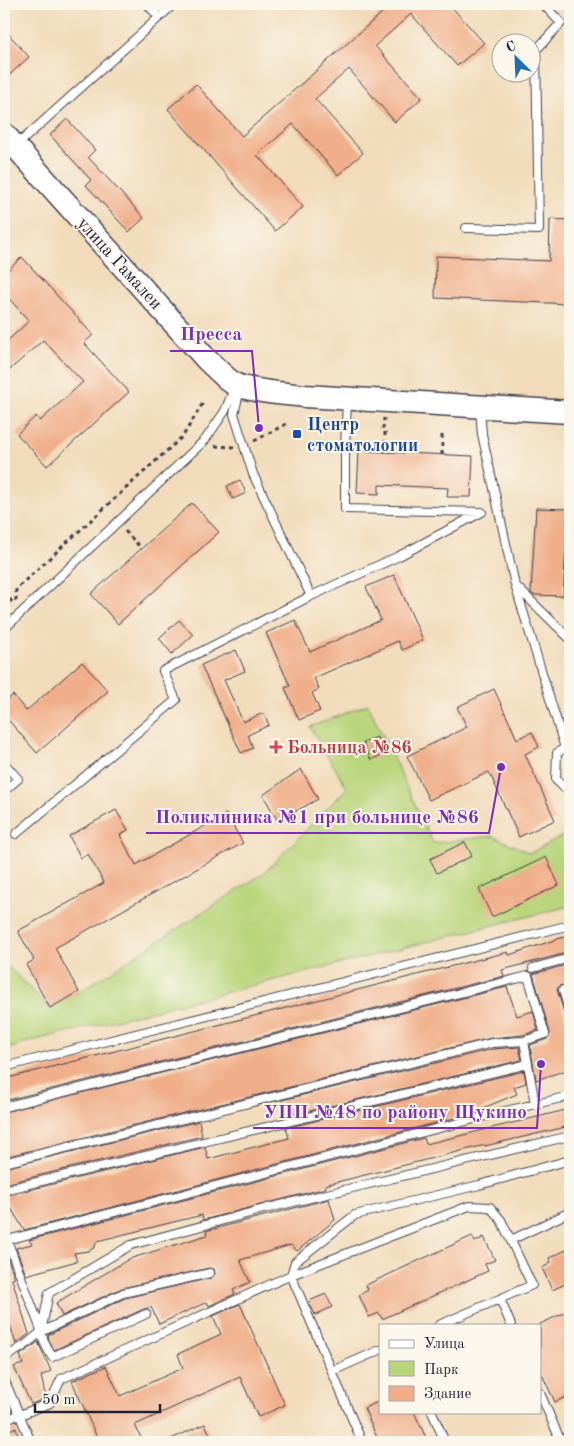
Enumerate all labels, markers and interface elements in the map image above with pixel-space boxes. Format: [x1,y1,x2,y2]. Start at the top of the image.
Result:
north arrow [492,32,542,82]
text: С [504,39,518,55]
street label: улица Гамалеи [73,214,165,313]
callout: Пресса [170,317,252,351]
text: Пресса [180,326,242,345]
place label: Центр стоматологии [307,416,418,455]
marker: Центр стоматологии [291,428,303,440]
place label: Больница №86 [287,739,412,757]
marker: Больница №86 [269,740,283,754]
callout: Поликлиника №1 при больнице №86 [146,799,489,833]
text: Поликлиника №1 при больнице №86 [155,809,479,828]
callout: УПП №48 по району Щукино [253,1094,537,1128]
text: УПП №48 по району Щукино [263,1104,527,1123]
legend [379,1324,542,1414]
text: Улица [424,1337,465,1352]
text: Парк [424,1363,459,1378]
scale bar [35,1381,160,1413]
text: Здание [424,1387,471,1402]
text: 50 m [42,1393,76,1408]

